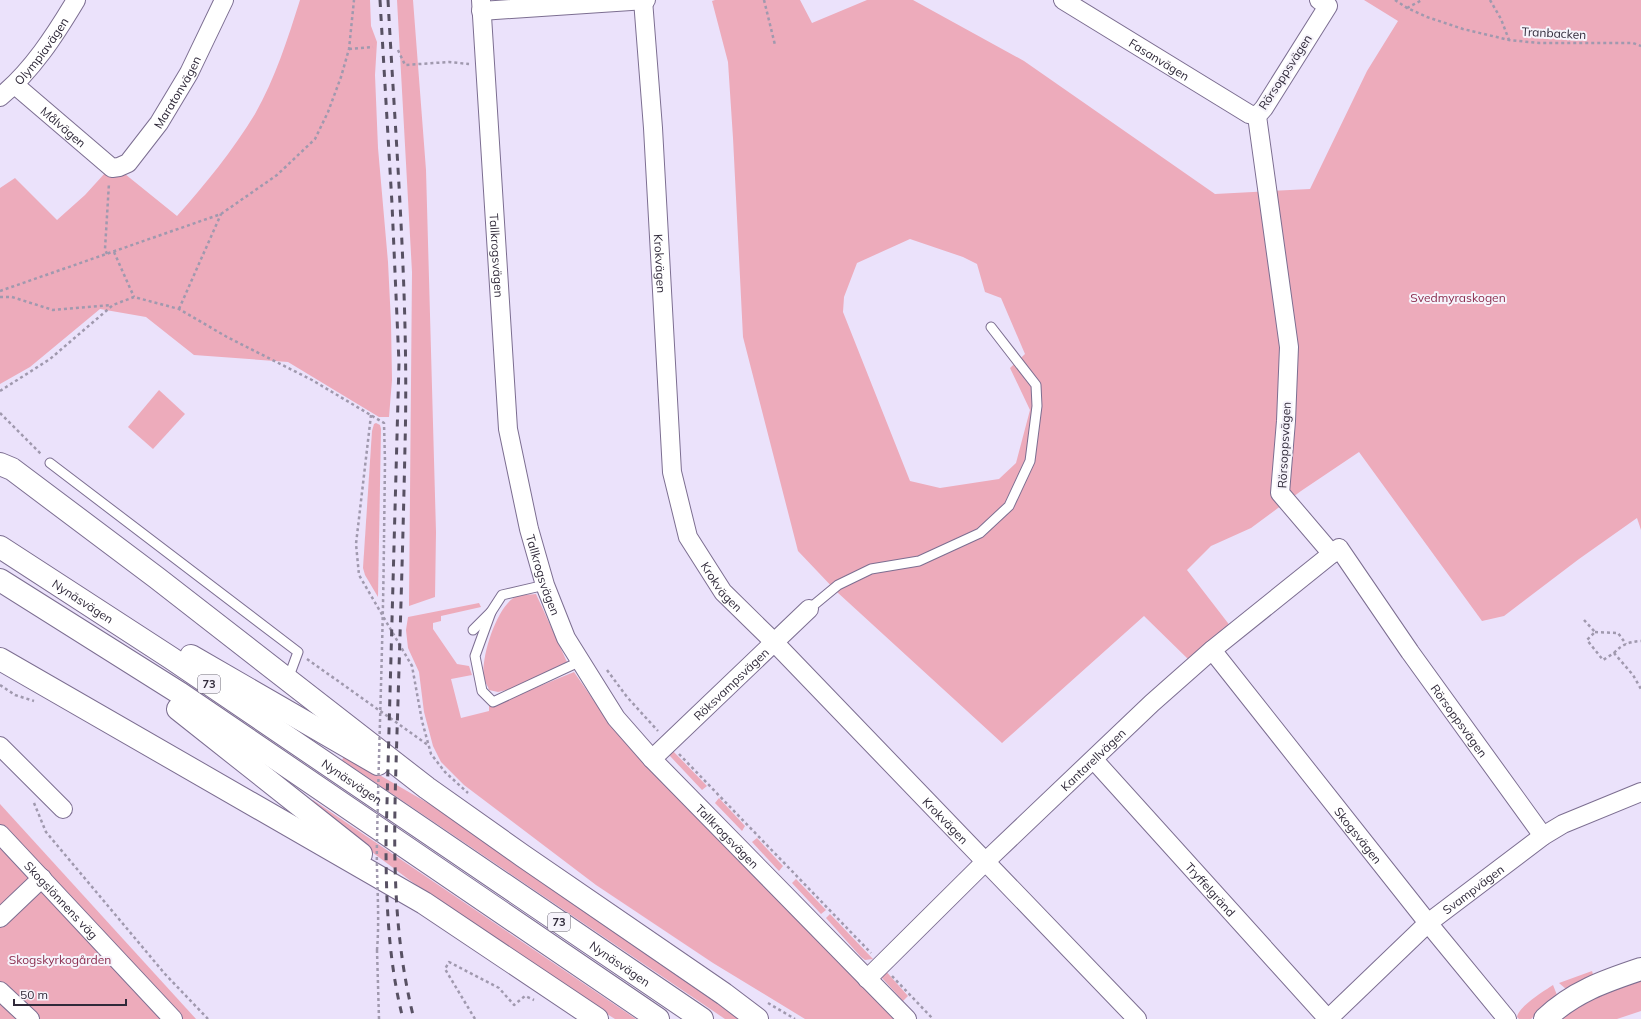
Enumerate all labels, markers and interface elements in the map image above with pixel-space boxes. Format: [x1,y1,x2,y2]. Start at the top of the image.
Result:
street label: Olympiavägen [11,14,71,88]
street label: Tranbacken [1521,24,1587,42]
street label: Rörsoppsvägen [1255,32,1315,112]
street label: Fasanvägen [1126,35,1192,83]
street label: Maratonvägen [150,53,204,131]
street label: Målvägen [38,103,89,150]
street label: Tallkrogsvägen [487,213,507,298]
street label: Krokvägen [651,233,670,293]
park label: Svedmyraskogen [1410,290,1506,305]
street label: Rörsoppsvägen [1274,401,1294,489]
street label: Tallkrogsvägen [523,533,564,617]
street label: Krokvägen [698,559,746,615]
street label: Nynäsvägen [50,576,116,626]
street label: Röksvampsvägen [690,644,772,723]
road number: 73 [198,675,220,693]
street label: Rörsoppsvägen [1428,681,1491,760]
street label: Kantarellvägen [1057,725,1128,794]
street label: Nynäsvägen [319,755,385,807]
street label: Krokvägen [920,794,972,847]
street label: Tallkrogsvägen [693,801,762,871]
street label: Skogsvägen [1331,804,1385,866]
street label: Skogslönnens väg [22,858,101,942]
street label: Tryffelgränd [1182,859,1239,919]
street label: Svampvägen [1439,861,1507,917]
road number: 73 [548,913,570,931]
street label: Nynäsvägen [587,938,653,989]
park label: Skogskyrkogården [9,952,111,967]
scale bar [14,981,126,1007]
text: 50 m [20,987,48,1002]

